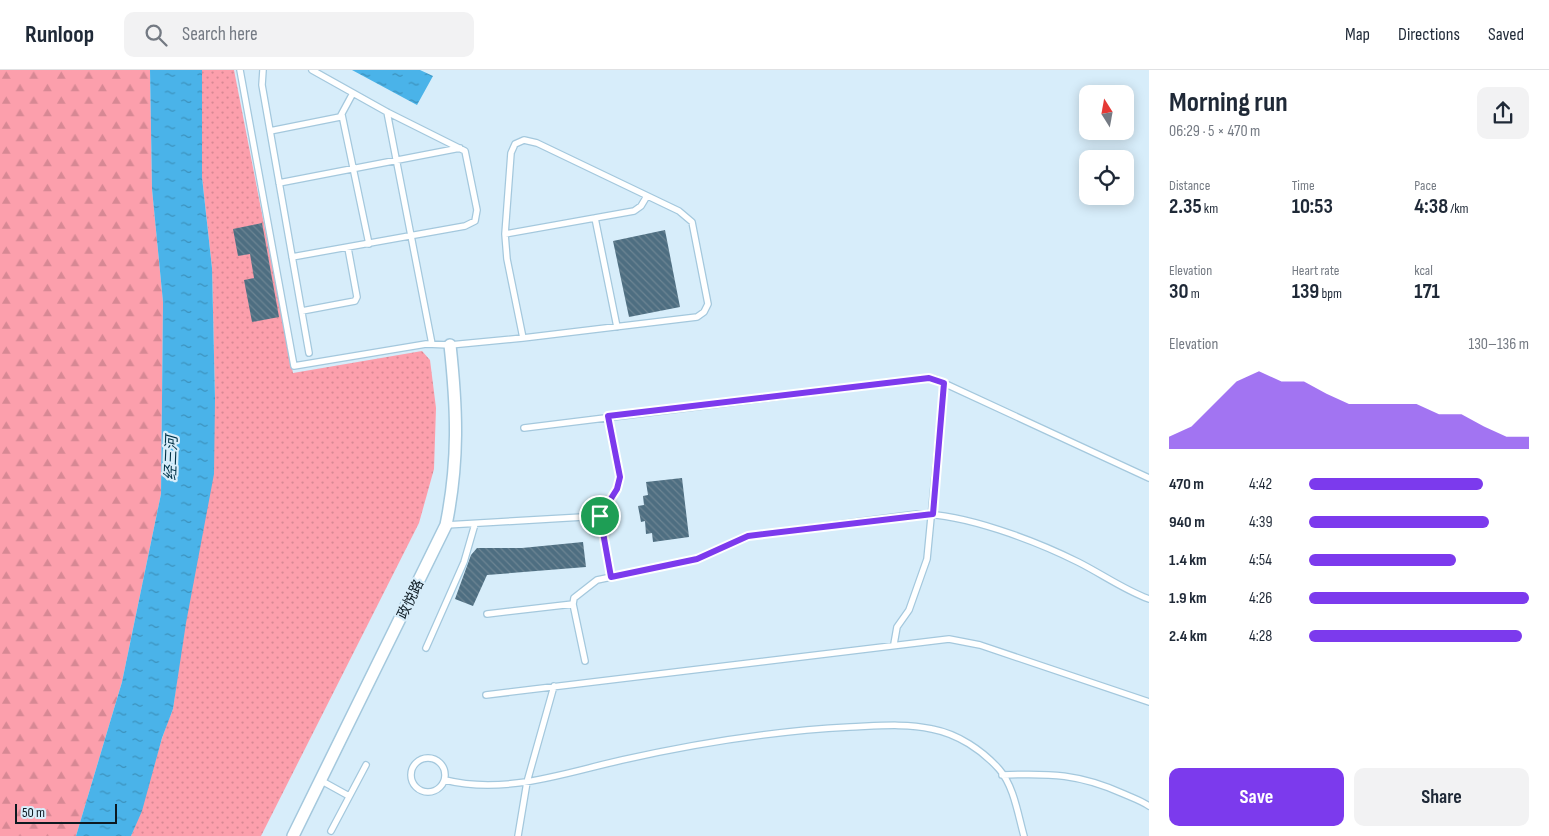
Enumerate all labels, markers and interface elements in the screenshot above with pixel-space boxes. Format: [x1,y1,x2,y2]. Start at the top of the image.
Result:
search box [124,12,474,57]
text: Runloop [25,20,94,49]
icon: search [142,21,170,49]
text: Search here [182,23,258,46]
text: Map [1345,24,1370,45]
text: Directions [1398,24,1460,45]
text: Saved [1488,24,1524,45]
north arrow [1079,85,1134,140]
map controls [1079,85,1134,205]
text: Morning run [1169,86,1288,119]
button: share [1477,87,1529,139]
text: 06:29 · 5 × 470 m [1169,122,1260,141]
button: locate [1079,150,1134,205]
text: Distance [1169,177,1210,194]
text: Time [1292,177,1315,194]
text: Pace [1414,177,1437,194]
text: 2.35 [1169,194,1202,219]
text: 10:53 [1292,194,1333,219]
text: 4:38 [1414,194,1448,219]
text: km [1202,200,1218,217]
text: /km [1448,200,1469,217]
text: Elevation [1169,262,1212,279]
text: Heart rate [1292,262,1339,279]
text: kcal [1414,262,1433,279]
text: 30 [1169,279,1188,304]
text: 139 [1292,279,1319,304]
text: 171 [1414,279,1440,304]
text: m [1188,285,1200,302]
text: bpm [1319,285,1342,302]
text: Elevation [1169,335,1218,354]
text: 130–136 m [1469,335,1529,354]
water label: 经三河 [161,432,182,481]
text: 470 m [1169,475,1204,494]
text: 4:42 [1249,475,1272,494]
pin [579,495,621,537]
icon: arrive [586,502,614,530]
text: 940 m [1169,513,1205,532]
text: 4:39 [1249,513,1273,532]
text: 1.4 km [1169,551,1207,570]
text: 4:54 [1249,551,1272,570]
street label: 政悦路 [394,577,427,622]
text: 1.9 km [1169,589,1207,608]
text: 4:26 [1249,589,1272,608]
text: 2.4 km [1169,627,1207,646]
text: 4:28 [1249,627,1272,646]
button: Save [1169,768,1344,826]
button: Share [1354,768,1529,826]
scale bar [15,801,118,824]
text: 50 m [22,804,45,821]

